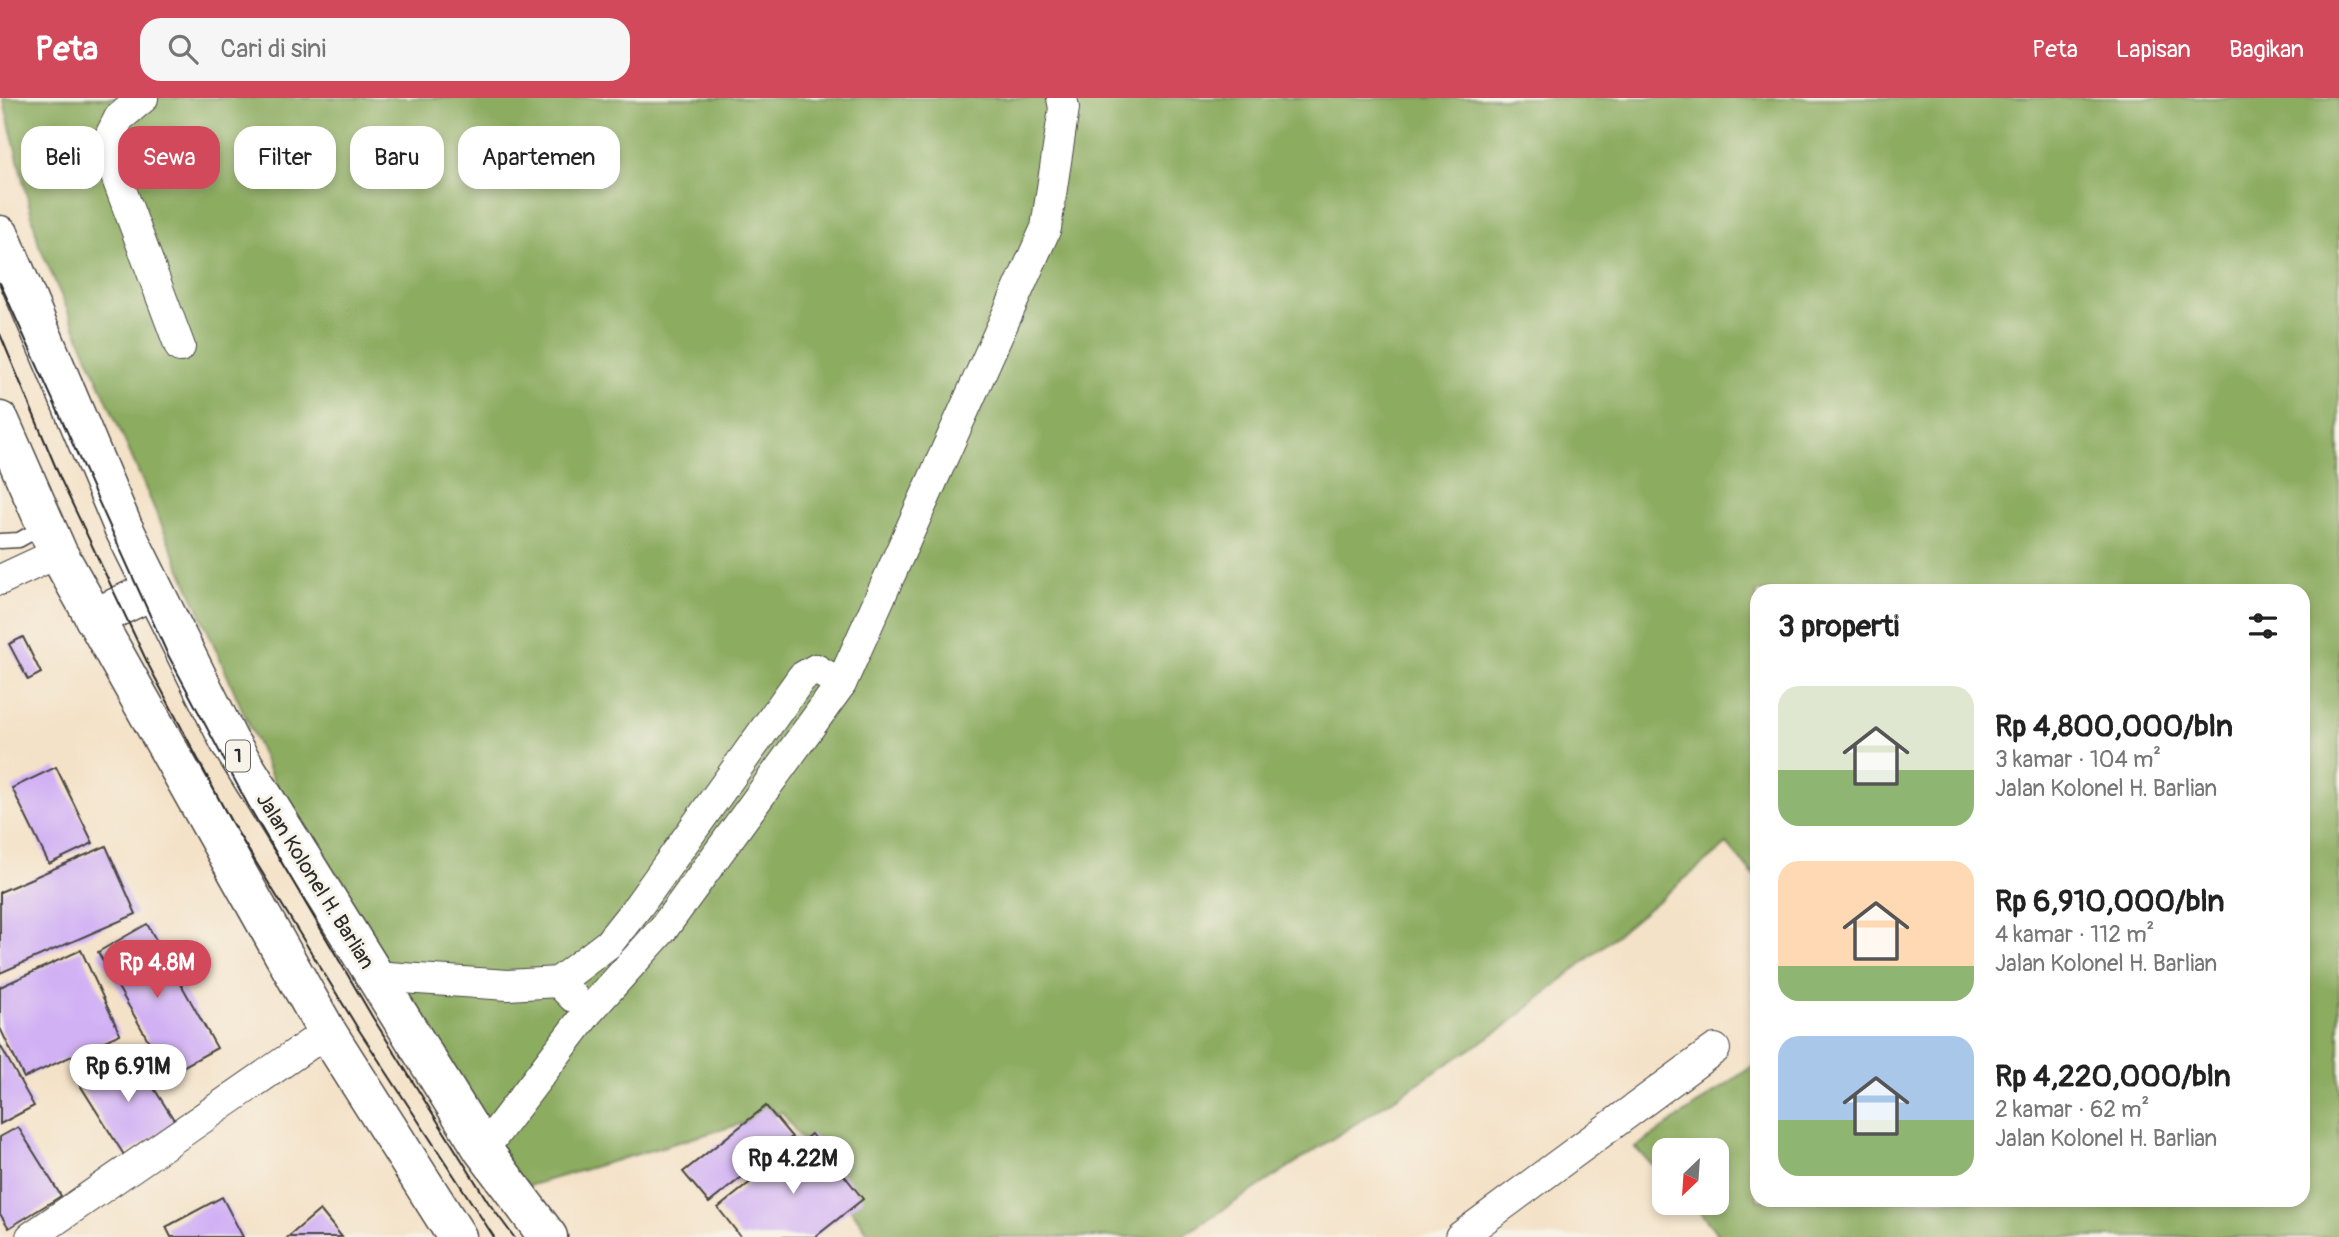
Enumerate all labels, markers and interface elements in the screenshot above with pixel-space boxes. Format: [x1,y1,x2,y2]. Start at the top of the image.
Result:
search box [140,18,630,81]
text: Peta [35,29,98,70]
icon: search [164,30,202,68]
text: Cari di sini [220,33,326,65]
text: Peta [2032,35,2078,64]
text: Lapisan [2116,35,2191,64]
text: Bagikan [2229,35,2304,64]
chip: Beli [21,126,104,189]
chip: Sewa [118,126,220,189]
chip: Filter [234,126,336,189]
chip: Baru [350,126,444,189]
chip: Apartemen [458,126,620,189]
icon: filters [2244,607,2282,645]
text: 3 properti [1778,608,1899,645]
text: Rp 4,800,000/bln [1995,708,2233,745]
icon: home [1834,714,1918,798]
road number: 1 [226,740,250,772]
text: 3 kamar · 104 m² [1995,745,2161,774]
text: Jalan Kolonel H. Barlian [1995,774,2217,803]
street label: Jalan Kolonel H. Barlian [250,788,380,974]
text: Rp 6,910,000/bln [1995,883,2225,920]
icon: home [1834,889,1918,973]
text: 4 kamar · 112 m² [1995,920,2154,949]
pin: Rp 4.8M [92,940,222,1000]
text: Rp 4.8M [119,948,195,977]
text: Jalan Kolonel H. Barlian [1995,949,2217,978]
pin: Rp 6.91M [56,1044,200,1104]
text: Rp 6.91M [86,1052,171,1081]
text: Rp 4,220,000/bln [1995,1058,2231,1095]
icon: home [1834,1064,1918,1148]
text: 2 kamar · 62 m² [1995,1095,2149,1124]
text: Jalan Kolonel H. Barlian [1995,1124,2217,1153]
pin: Rp 4.22M [721,1136,865,1196]
north arrow [1652,1138,1729,1214]
map controls [1652,1138,1729,1215]
text: Rp 4.22M [748,1144,838,1173]

